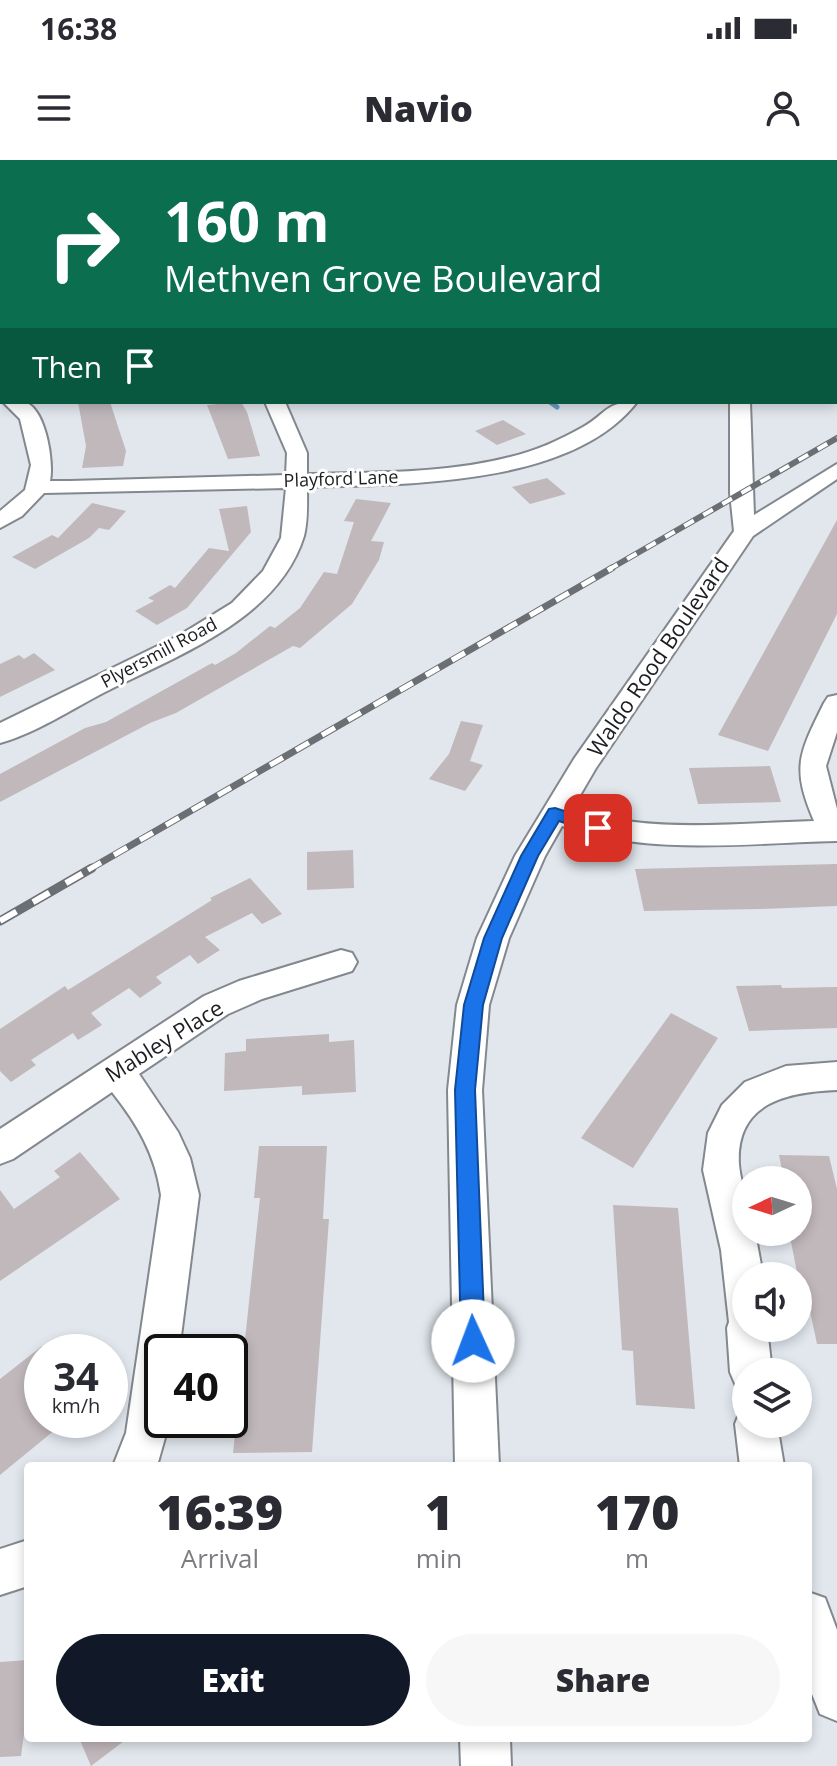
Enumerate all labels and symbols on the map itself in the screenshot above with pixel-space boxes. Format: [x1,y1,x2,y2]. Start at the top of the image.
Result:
street label: Playford Lane [283,464,399,492]
street label: Waldo Rood Boulevard [579,551,735,762]
street label: Plyersmill Road [96,611,221,693]
pin [564,794,632,862]
street label: Mabley Place [99,992,228,1088]
north arrow [732,1166,812,1246]
position arrow [431,1299,515,1383]
speed limit sign: 40 [144,1334,248,1438]

